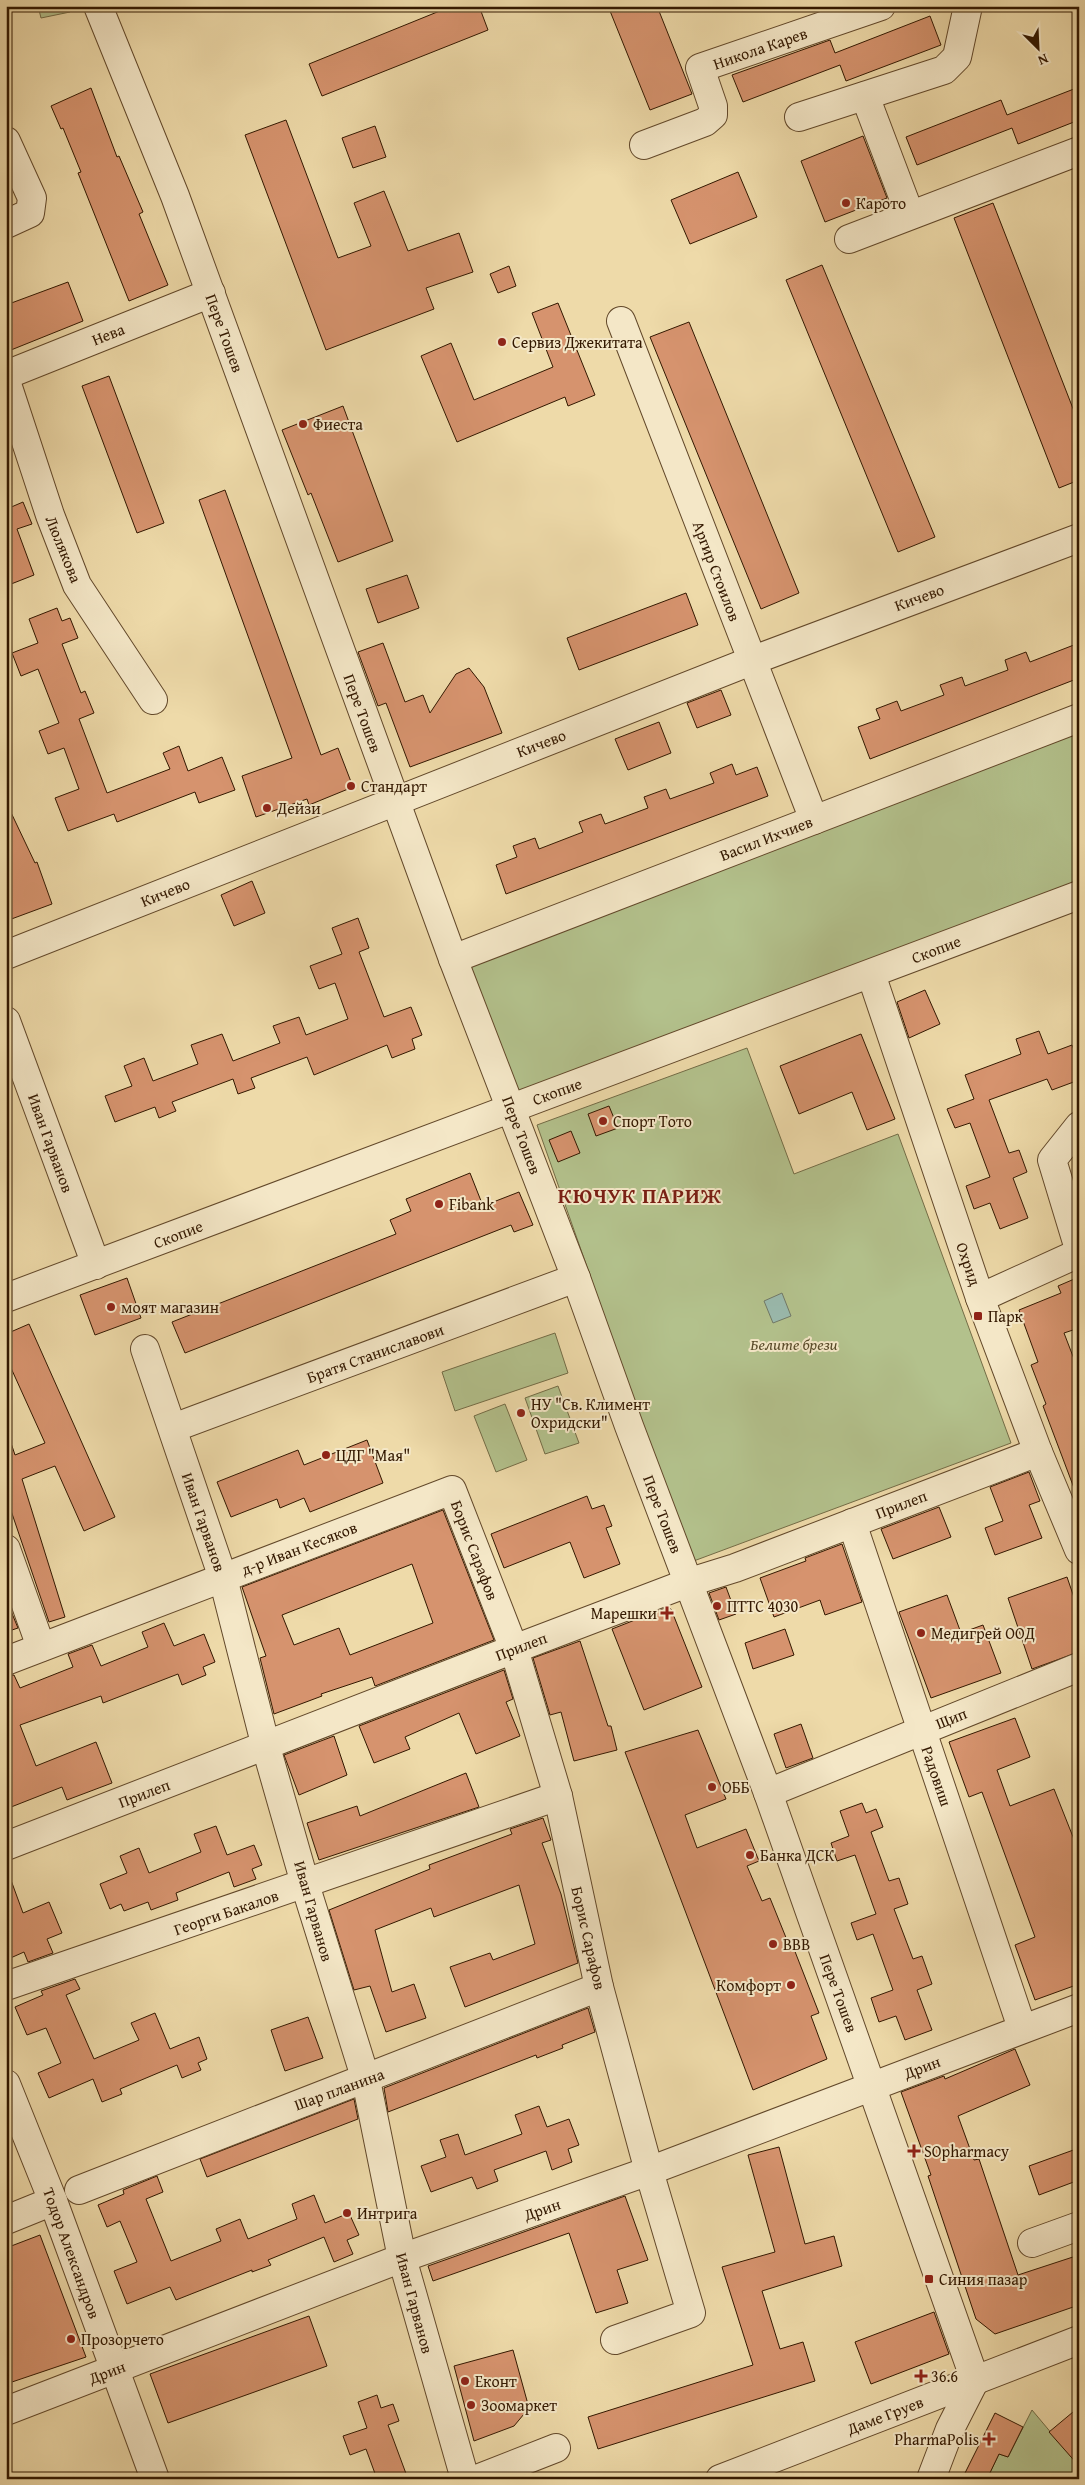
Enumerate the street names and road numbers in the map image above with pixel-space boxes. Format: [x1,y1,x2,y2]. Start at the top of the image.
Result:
street label: Никола Карев [710,21,810,75]
street label: Пере Тошев [200,290,250,376]
street label: Нева [88,316,128,351]
street label: Люлякова [40,512,88,587]
street label: Аргир Стоилов [687,517,747,625]
street label: Кичево [891,577,947,617]
street label: Пере Тошев [338,670,388,756]
street label: Кичево [513,723,569,763]
street label: Васил Ихчиев [716,809,816,867]
street label: Кичево [137,871,193,913]
street label: Скопие [908,929,964,969]
street label: Скопие [529,1071,585,1111]
street label: Иван Гарванов [22,1090,80,1196]
street label: Пере Тошев [496,1092,548,1178]
street label: Скопие [150,1214,206,1254]
street label: Охрид [950,1239,988,1289]
street label: Братя Станиславови [303,1317,447,1389]
street label: Иван Гарванов [176,1469,232,1575]
street label: Пере Тошев [637,1471,689,1557]
street label: Прилеп [872,1483,930,1525]
street label: Борис Сарафов [445,1497,505,1604]
street label: д-р Иван Кесяков [238,1515,361,1581]
street label: Прилеп [492,1625,550,1667]
street label: Щип [932,1701,970,1735]
street label: Радовиш [915,1743,959,1809]
street label: Прилеп [115,1772,173,1814]
street label: Иван Гарванов [288,1858,340,1964]
street label: Георги Бакалов [170,1883,282,1941]
street label: Борис Сарафов [565,1884,613,1992]
street label: Пере Тошев [814,1950,864,2036]
street label: Дрин [899,2049,944,2085]
street label: Шар планина [291,2061,388,2116]
street label: Тодор Александров [37,2184,107,2322]
street label: Дрин [519,2192,564,2227]
street label: Иван Гарванов [390,2250,440,2356]
street label: Дрин [84,2354,129,2390]
street label: Даме Груев [842,2389,927,2441]

